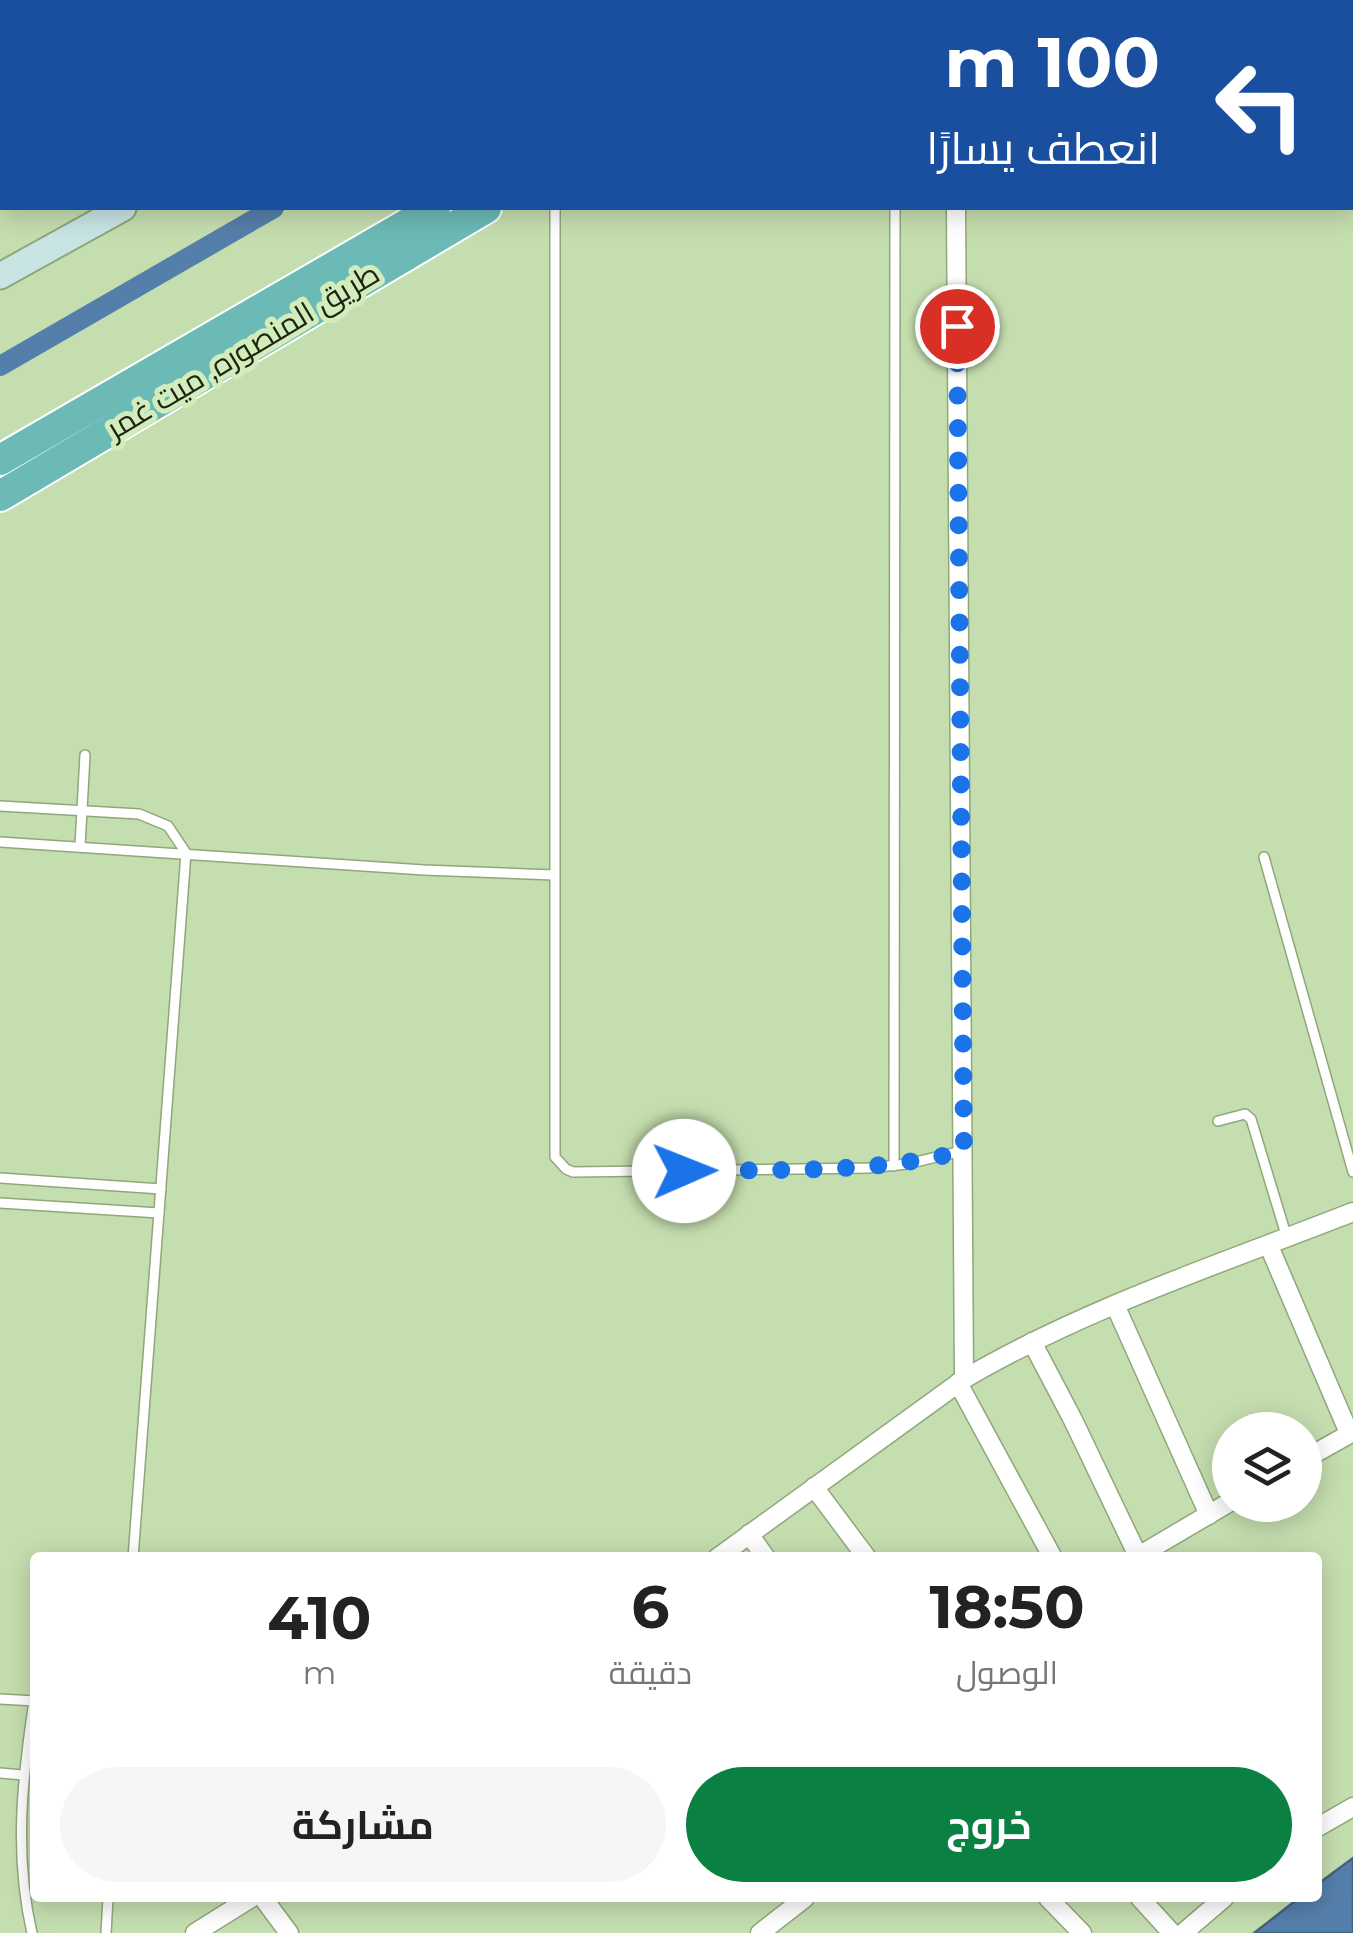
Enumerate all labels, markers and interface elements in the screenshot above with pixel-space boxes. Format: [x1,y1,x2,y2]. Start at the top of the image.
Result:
text: 100 m [944,19,1160,105]
icon: left [1195,40,1325,170]
text: انعطف يسارًا [926,120,1160,175]
street label: طريق المنصوره, ميت غمر [98,254,386,448]
pin [915,284,1000,369]
icon: arrive [930,299,985,354]
position arrow [632,1119,736,1223]
map controls [1212,1412,1322,1522]
button: layers [1212,1412,1322,1522]
text: 6 [631,1570,670,1643]
text: 18:50 [929,1570,1085,1643]
text: 410 [267,1581,371,1654]
text: m [302,1653,336,1692]
text: دقيقة [609,1653,692,1692]
text: الوصول [956,1653,1058,1692]
button: مشاركة [60,1767,666,1882]
button: خروج [686,1767,1292,1882]

